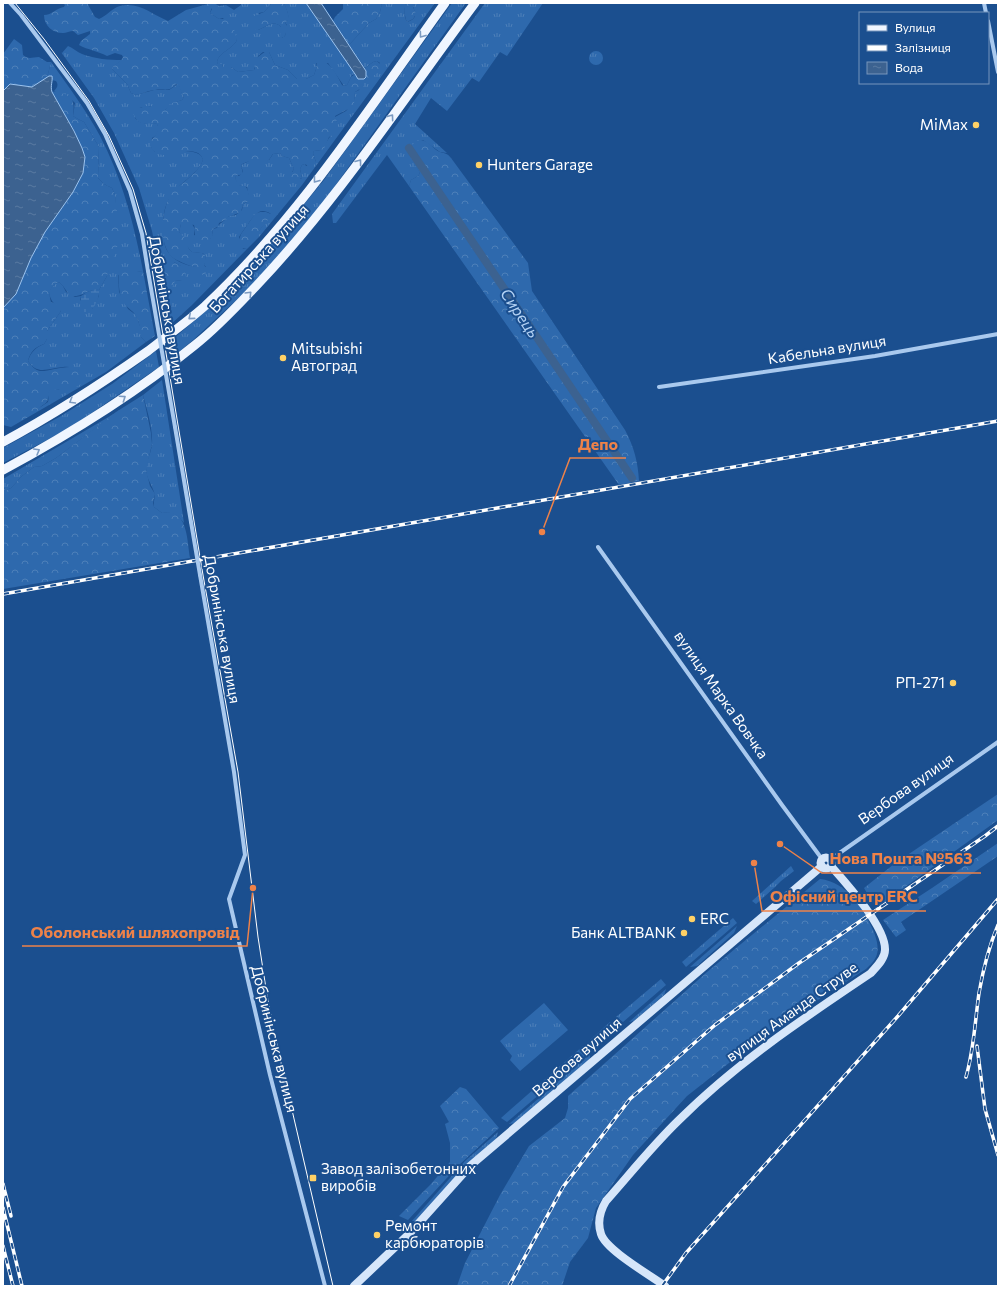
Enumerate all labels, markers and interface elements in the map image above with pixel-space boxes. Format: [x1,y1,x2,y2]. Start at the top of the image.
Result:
legend [859,12,989,84]
text: Вулиця [895,20,936,34]
one-way arrow [420,30,427,37]
text: Залізниця [895,40,951,54]
text: Вода [895,60,923,74]
one-way arrow [387,114,394,121]
place label: MiMax [920,115,968,133]
marker: MiMax [971,120,981,130]
place label: Hunters Garage [487,155,593,173]
one-way arrow [354,159,361,166]
marker: Hunters Garage [474,160,484,170]
one-way arrow [314,176,321,183]
street label: Богатирська вулиця [205,200,312,316]
street label: Добринінська вулиця [146,234,190,386]
water label: Сирець [497,284,544,341]
one-way arrow [244,291,252,299]
one-way arrow [189,313,196,320]
street label: Кабельна вулиця [766,331,887,367]
place label: Mitsubishi Автоград [291,339,363,374]
marker: Mitsubishi Автоград [278,353,288,363]
one-way arrow [118,396,125,403]
one-way arrow [69,397,76,404]
callout: Депо [570,430,626,458]
text: Депо [578,434,619,453]
one-way arrow [33,448,40,455]
street label: Добринінська вулиця [201,553,245,705]
street label: вулиця Марка Вовчка [671,627,773,762]
place label: РП-271 [895,673,945,691]
marker: РП-271 [948,678,958,688]
street label: Вербова вулиця [854,749,956,828]
callout: Нова Пошта №563 [822,845,981,873]
text: Нова Пошта №563 [829,848,973,867]
callout: Офісний центр ERC [762,883,926,911]
text: Офісний центр ERC [770,886,918,905]
place label: ERC [700,909,729,927]
marker: ERC [687,914,697,924]
callout: Оболонський шляхопровід [22,918,247,946]
text: Оболонський шляхопровід [30,922,240,941]
place label: Банк ALTBANK [571,923,676,941]
marker: Банк ALTBANK [679,928,689,938]
street label: вулиця Аманда Струве [722,957,861,1065]
street label: Добринінська вулиця [248,963,302,1114]
street label: Вербова вулиця [528,1013,625,1100]
place label: Завод залізобетонних виробів [321,1159,476,1194]
marker: Завод залізобетонних виробів [308,1173,318,1183]
place label: Ремонт карбюраторів [385,1216,484,1251]
marker: Ремонт карбюраторів [372,1230,382,1240]

